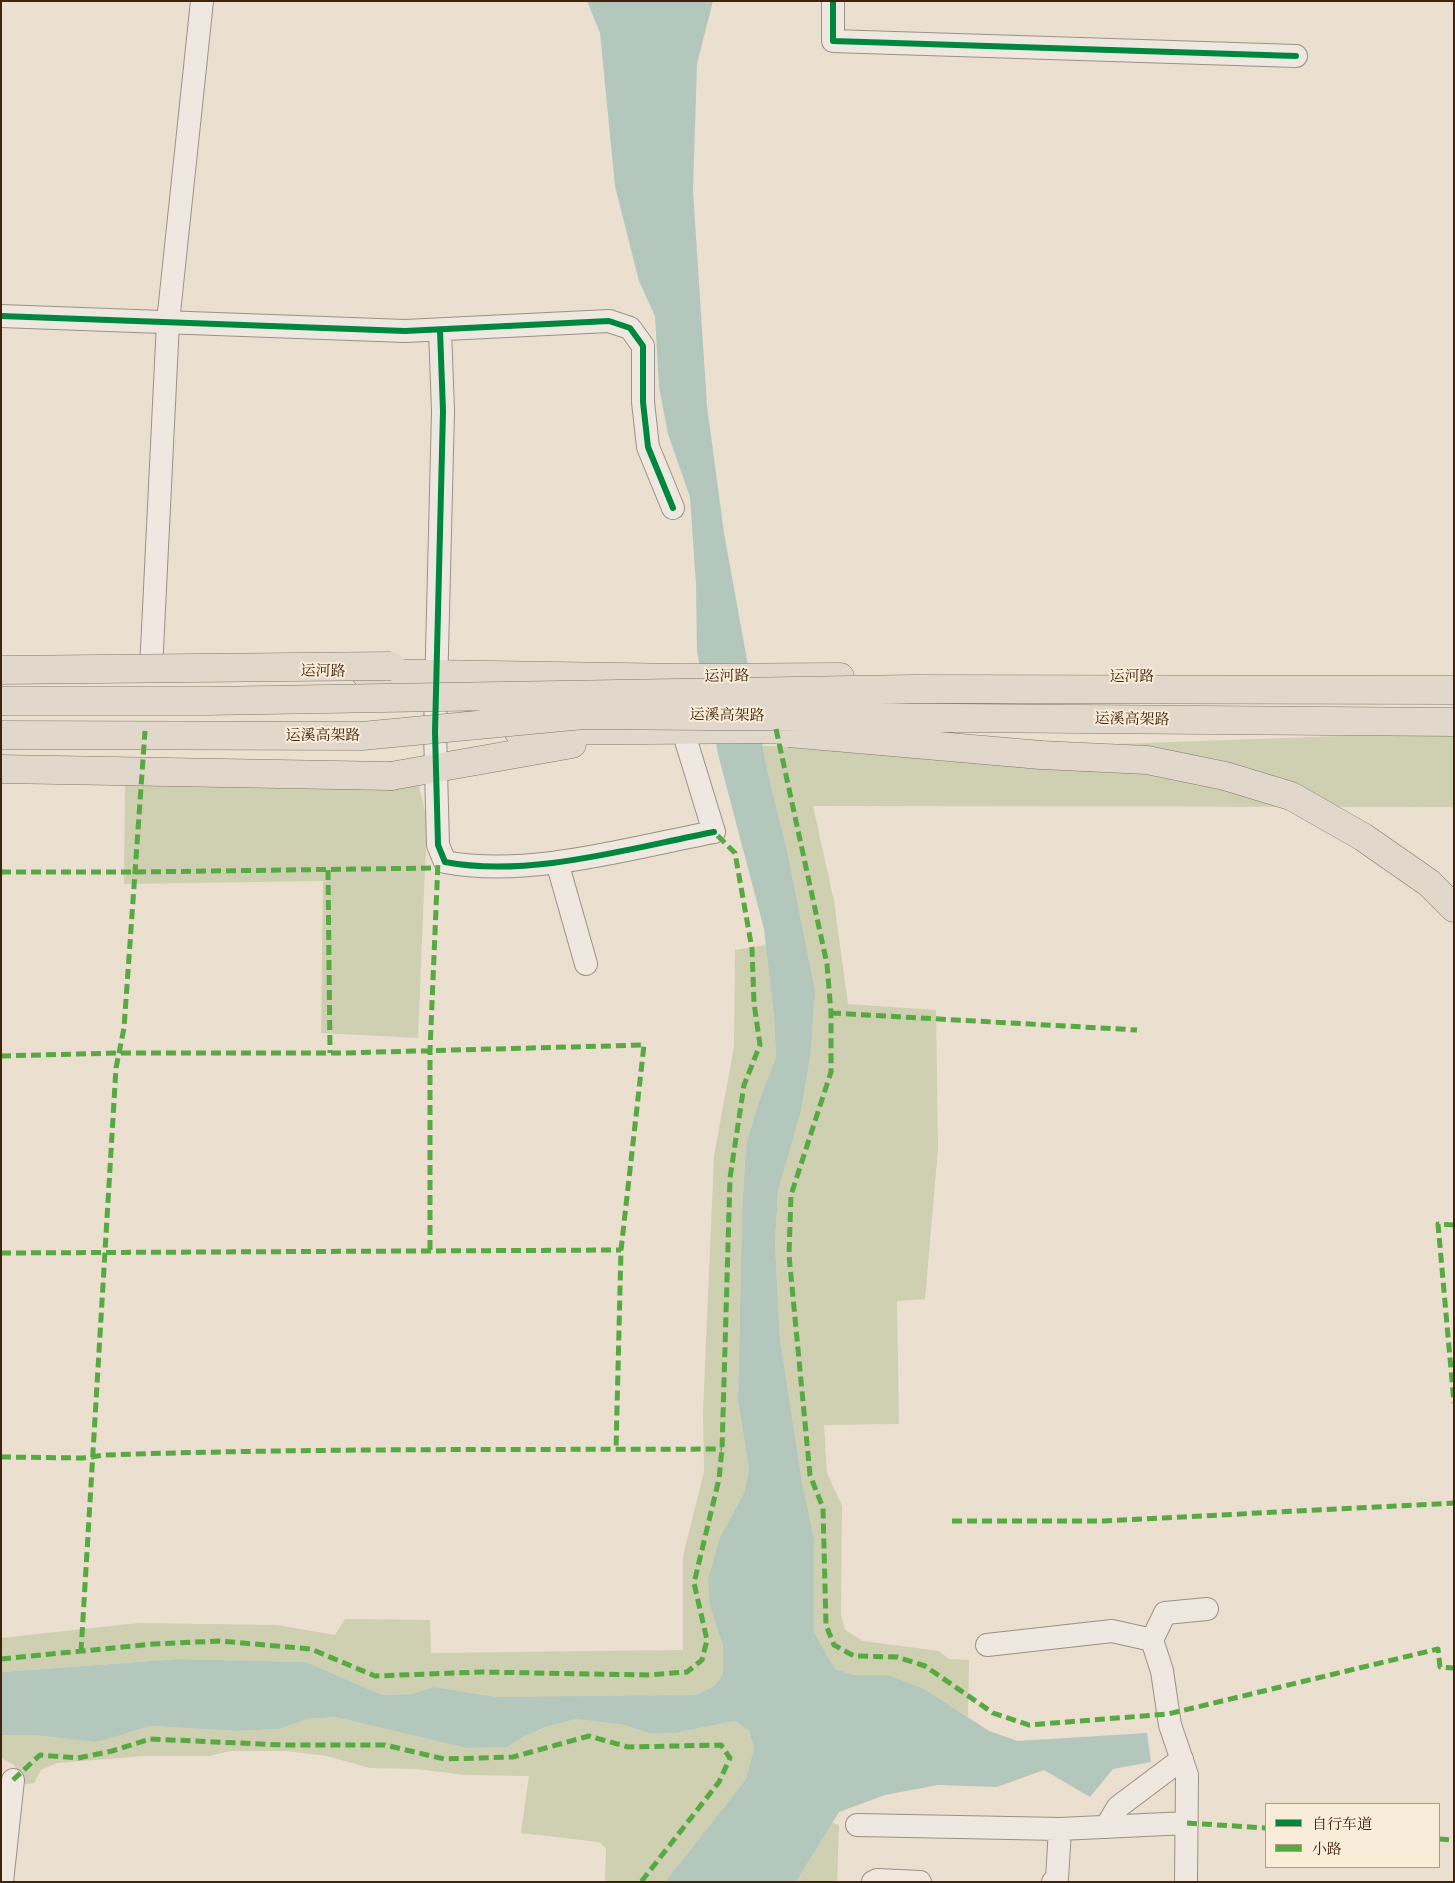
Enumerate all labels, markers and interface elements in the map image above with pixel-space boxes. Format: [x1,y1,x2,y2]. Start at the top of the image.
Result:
street label: 运河路 [300,663,346,681]
street label: 运河路 [704,668,750,686]
street label: 运河路 [1110,668,1154,686]
street label: 运溪高架路 [689,706,765,726]
street label: 运溪高架路 [1094,710,1170,730]
street label: 运溪高架路 [286,727,360,745]
legend [1265,1803,1440,1868]
text: 自行车道 [1312,1815,1372,1833]
text: 小路 [1312,1840,1342,1858]

